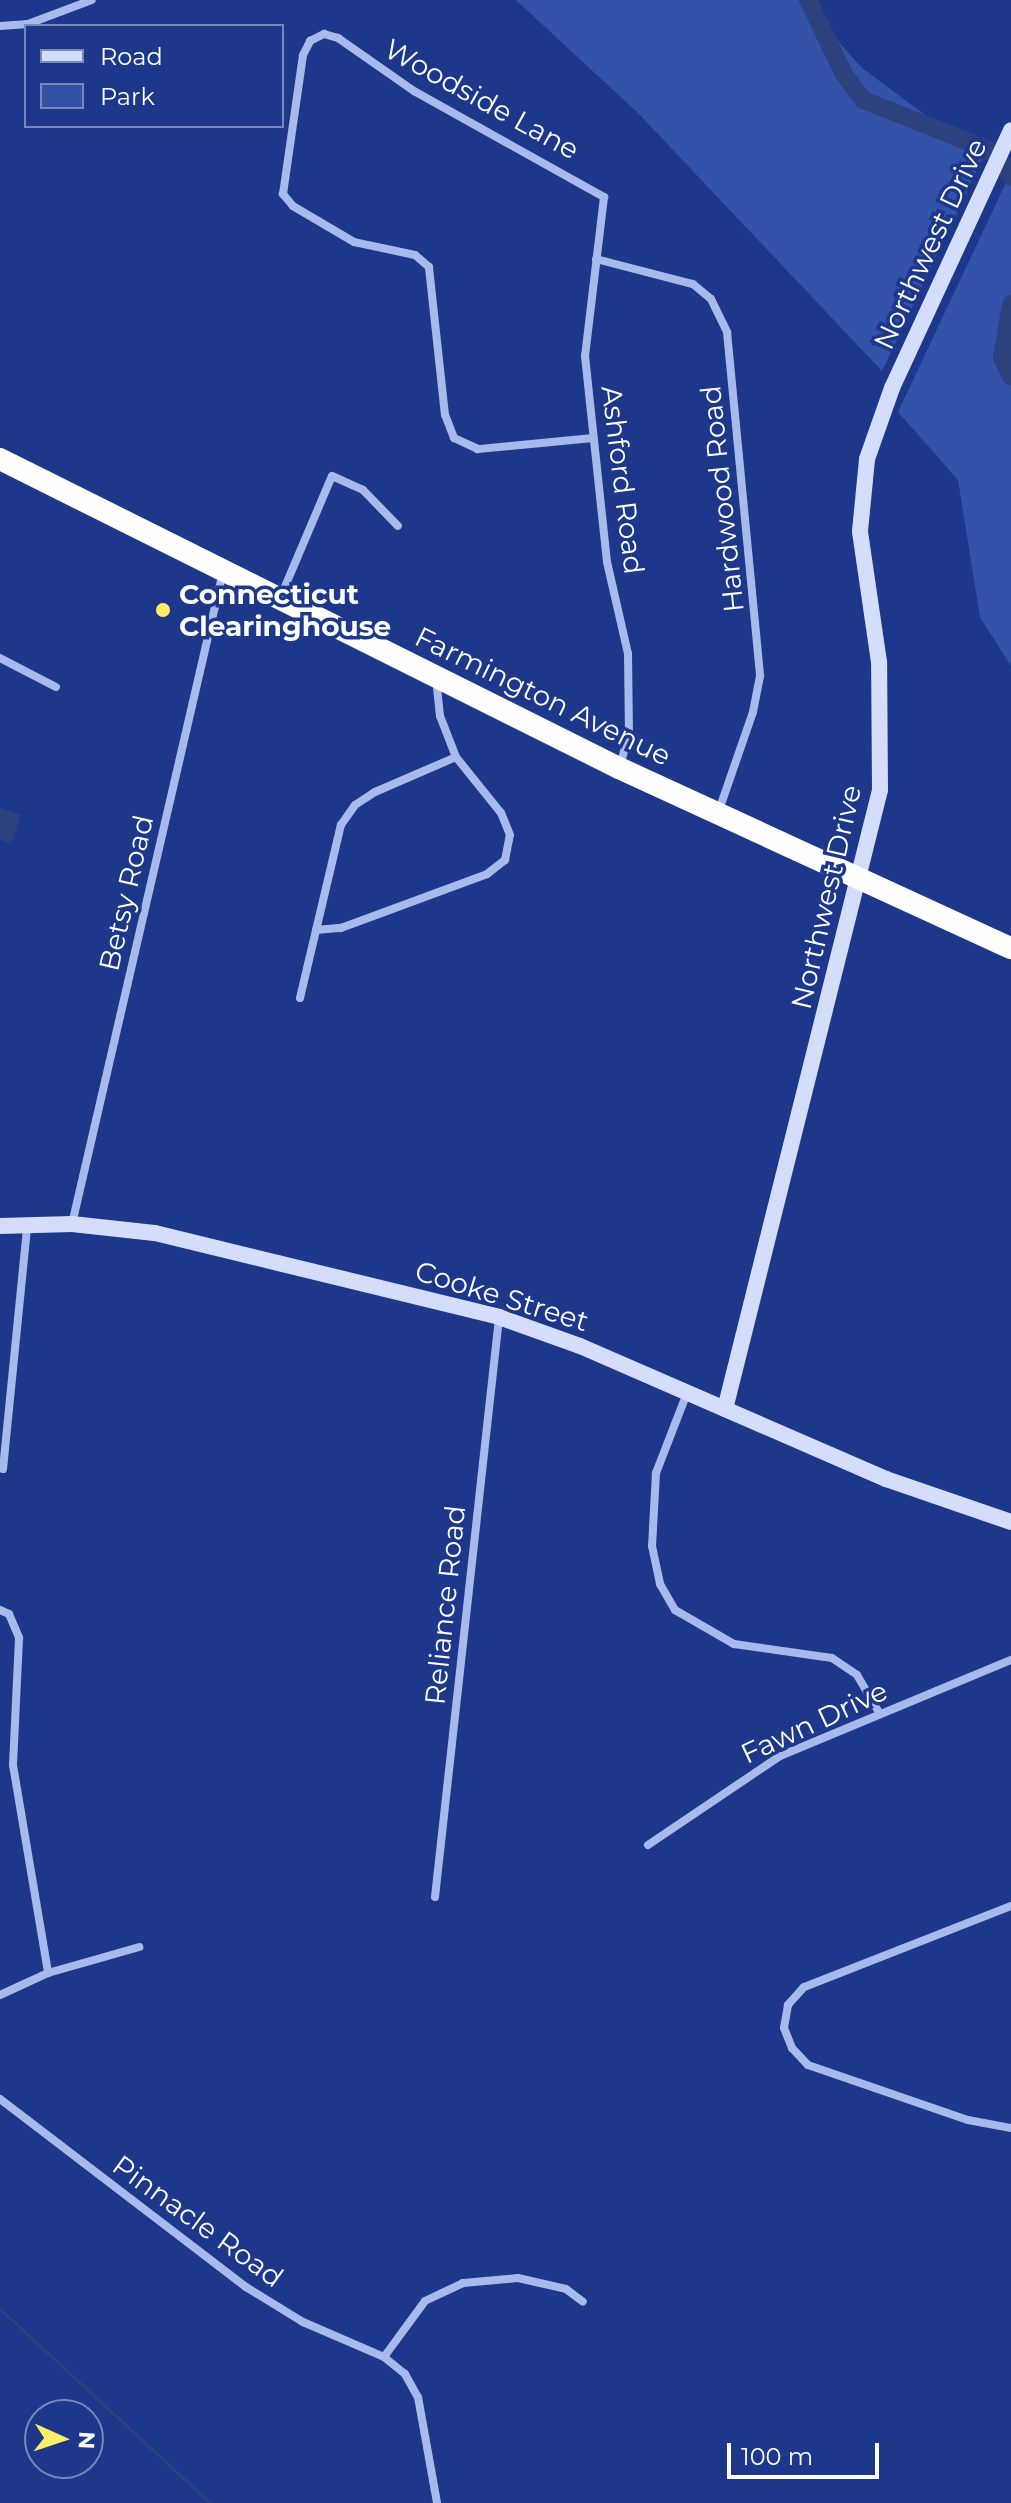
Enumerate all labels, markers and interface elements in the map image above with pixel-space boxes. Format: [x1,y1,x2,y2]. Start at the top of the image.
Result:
legend [24,24,284,128]
street label: Woodside Lane [379,32,585,166]
text: Road [100,42,163,71]
text: Park [100,82,155,111]
street label: Northwest Drive [866,133,994,355]
street label: Ashford Road [595,384,651,576]
street label: Hardwood Road [693,384,751,614]
place label: Connecticut Clearinghouse [179,577,391,643]
marker: Connecticut Clearinghouse [154,601,172,619]
street label: Farmington Avenue [410,619,676,773]
street label: Northwest Drive [784,782,868,1012]
street label: Betsy Road [92,812,160,974]
street label: Cooke Street [411,1254,593,1338]
street label: Reliance Road [418,1503,472,1707]
street label: Fawn Drive [735,1673,893,1771]
street label: Pinnacle Road [106,2148,290,2294]
north arrow [24,2399,104,2479]
scale bar [731,2427,883,2477]
text: N [73,2431,100,2450]
text: 100 m [741,2442,813,2471]

